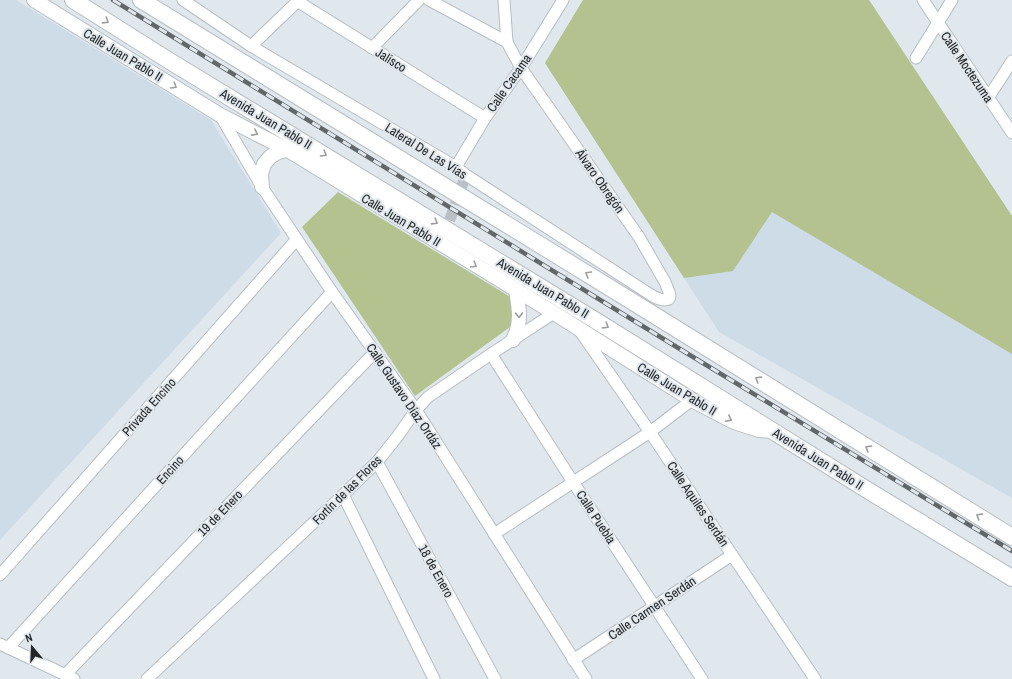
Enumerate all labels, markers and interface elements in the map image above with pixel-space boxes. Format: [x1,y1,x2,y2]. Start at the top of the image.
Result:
one-way arrow [102,16,109,23]
street label: Calle Juan Pablo II [80,25,166,85]
street label: Calle Moctezuma [937,28,997,106]
street label: Jalisco [372,44,410,76]
street label: Calle Cacama [483,51,535,115]
one-way arrow [170,82,177,89]
street label: Avenida Juan Pablo II [216,84,315,153]
street label: Lateral De Las Vías [382,119,470,183]
one-way arrow [251,128,258,136]
street label: Álvaro Obregón [571,145,628,217]
one-way arrow [320,149,327,157]
street label: Calle Juan Pablo II [358,190,444,250]
one-way arrow [431,217,438,225]
street label: Avenida Juan Pablo II [493,253,592,322]
one-way arrow [470,260,477,267]
one-way arrow [585,271,592,279]
one-way arrow [515,312,523,318]
one-way arrow [602,322,609,329]
street label: Calle Gustavo Díaz Ordáz [362,340,446,452]
street label: Calle Juan Pablo II [634,359,720,419]
street label: Privada Encino [118,374,180,440]
one-way arrow [755,377,762,384]
one-way arrow [725,414,732,422]
street label: Avenida Juan Pablo II [768,424,867,494]
one-way arrow [865,445,872,452]
street label: Encino [153,452,187,488]
street label: Fortín de las Flores [309,452,385,528]
street label: Calle Aquiles Serdán [663,458,733,550]
street label: 19 de Enero [194,486,246,540]
street label: Calle Puebla [572,487,620,547]
one-way arrow [976,513,983,521]
street label: 18 de Enero [414,541,458,601]
street label: Calle Carmen Serdán [605,572,699,644]
north arrow [12,627,52,667]
text: N [23,630,34,645]

